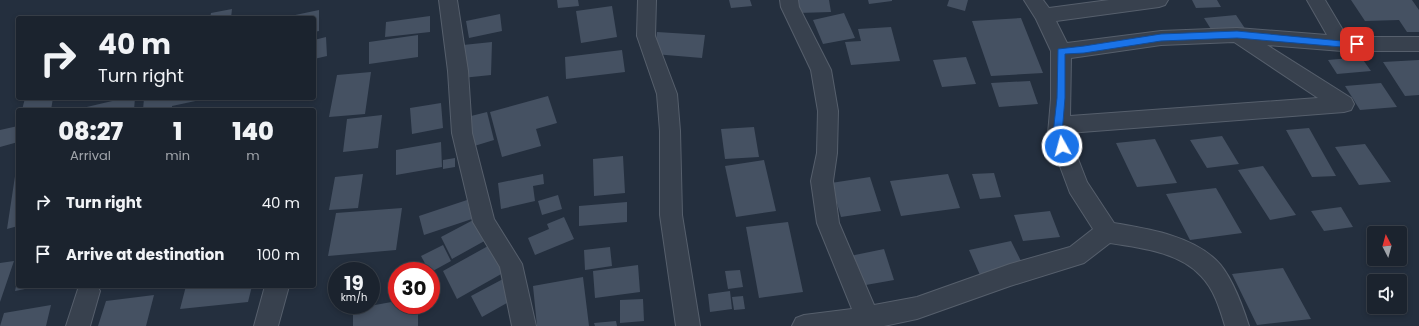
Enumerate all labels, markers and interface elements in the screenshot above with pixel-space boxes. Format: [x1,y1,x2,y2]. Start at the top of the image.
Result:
text: 40 m [98,25,171,64]
pin [1340,27,1374,61]
icon: right [32,32,84,84]
icon: arrive [1346,33,1368,55]
text: Turn right [98,63,184,88]
text: 08:27 [58,115,123,148]
text: 1 [173,115,182,148]
text: 140 [232,115,274,148]
position arrow [1041,125,1083,167]
text: Arrival [70,146,111,165]
text: min [165,146,190,165]
text: m [246,146,260,165]
icon: right [32,191,54,213]
text: Turn right [66,192,142,213]
text: 40 m [262,192,300,213]
north arrow [1367,226,1407,266]
map controls [1367,226,1407,314]
icon: arrive [32,243,54,265]
text: Arrive at destination [66,244,224,265]
text: 100 m [257,244,300,265]
speed limit sign: 30 [388,262,440,314]
text: 19 [344,269,364,297]
button: sound [1367,274,1407,314]
text: km/h [341,290,367,305]

